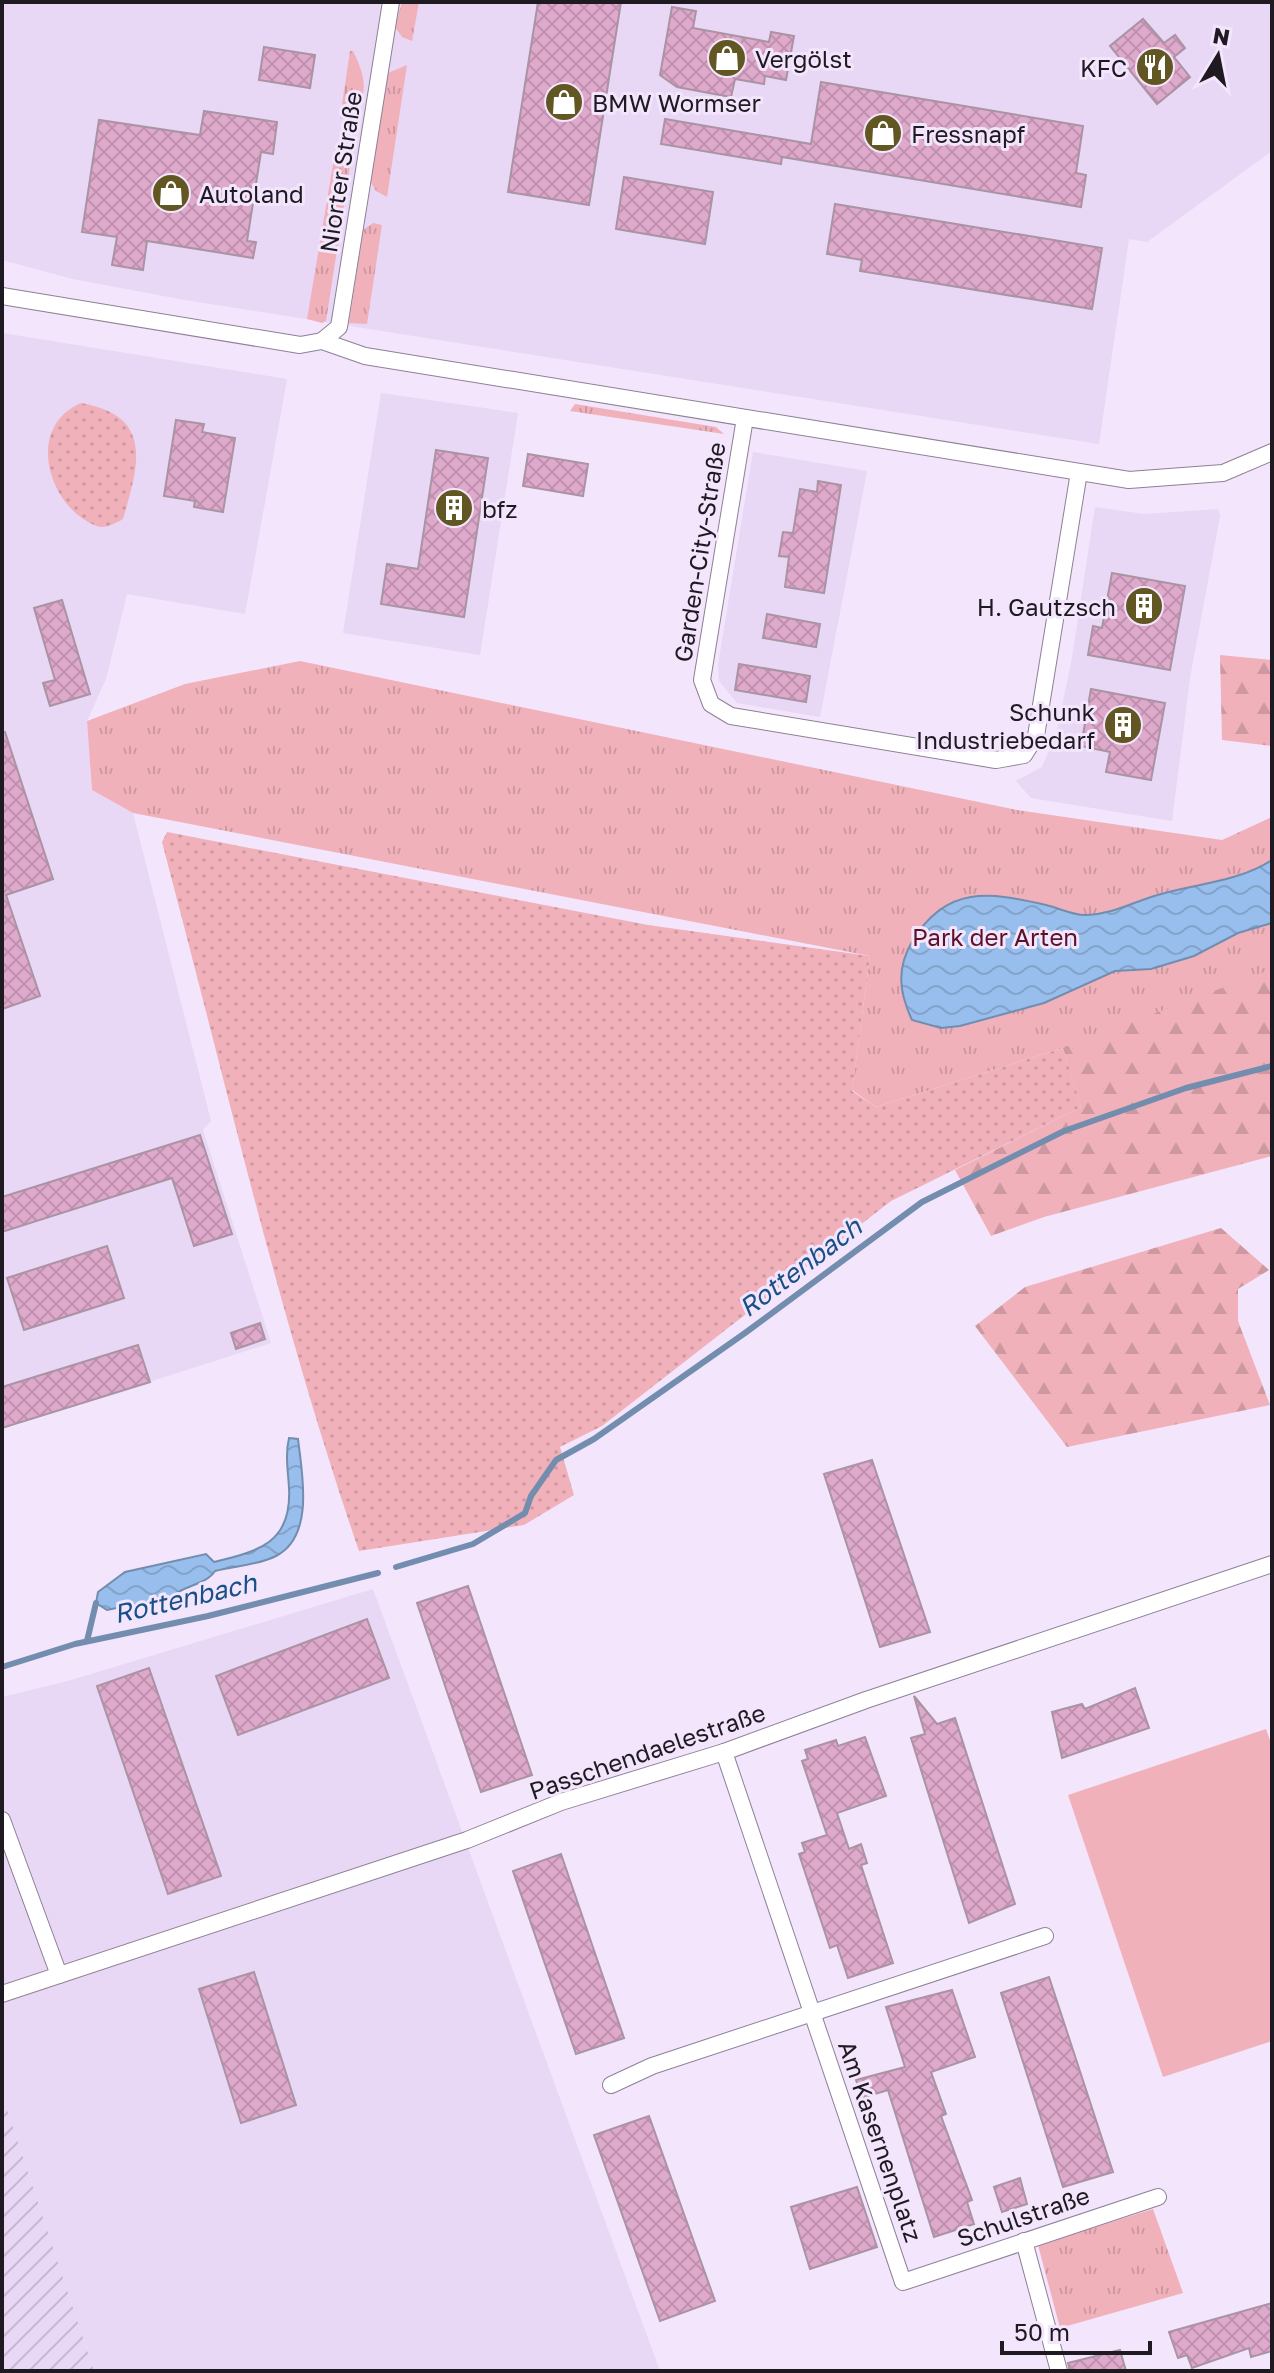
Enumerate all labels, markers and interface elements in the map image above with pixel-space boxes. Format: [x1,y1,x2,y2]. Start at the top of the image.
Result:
north arrow [1178,16,1258,96]
text: N [1211,21,1232,51]
shop icon: Vergölst [706,37,748,79]
place label: Vergölst [755,44,852,73]
restaurant icon: KFC [1134,46,1176,88]
place label: KFC [1080,53,1127,82]
shop icon: BMW Wormser [543,81,585,123]
place label: BMW Wormser [592,88,761,117]
street label: Niorter Straße [313,89,367,255]
shop icon: Fressnapf [862,112,904,154]
place label: Fressnapf [911,119,1026,148]
shop icon: Autoland [150,172,192,214]
place label: Autoland [199,179,304,208]
street label: Garden-City-Straße [667,440,731,664]
building icon: bfz [433,487,475,529]
place label: bfz [482,494,518,523]
building icon: H. Gautzsch [1123,585,1165,627]
place label: H. Gautzsch [977,592,1116,621]
place label: Schunk Industriebedarf [916,697,1095,754]
building icon: Schunk Industriebedarf [1102,704,1144,746]
park label: Park der Arten [912,922,1078,951]
water label: Rottenbach [733,1210,868,1323]
water label: Rottenbach [111,1566,260,1629]
street label: Passchendaelestraße [525,1697,769,1805]
street label: Am Kasernenplatz [833,2037,929,2245]
street label: Schulstraße [953,2180,1093,2252]
scale bar [1002,2305,1150,2355]
text: 50 m [1014,2317,1070,2346]

